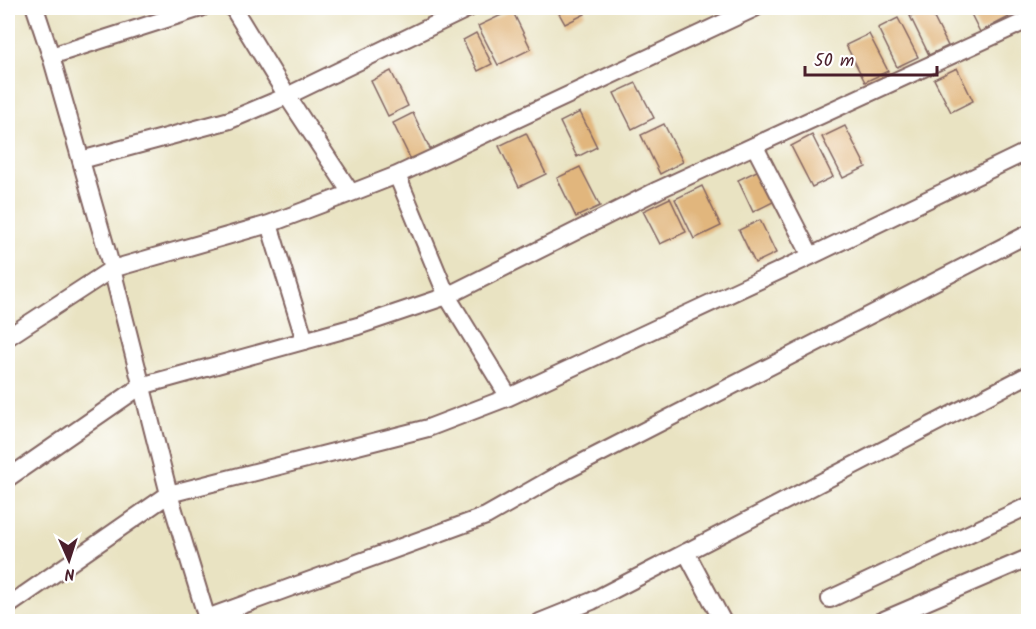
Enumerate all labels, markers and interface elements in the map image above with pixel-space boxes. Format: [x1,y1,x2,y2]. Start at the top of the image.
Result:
scale bar [805,39,937,77]
text: 50 m [814,47,854,76]
north arrow [39,530,99,590]
text: N [64,561,75,586]

